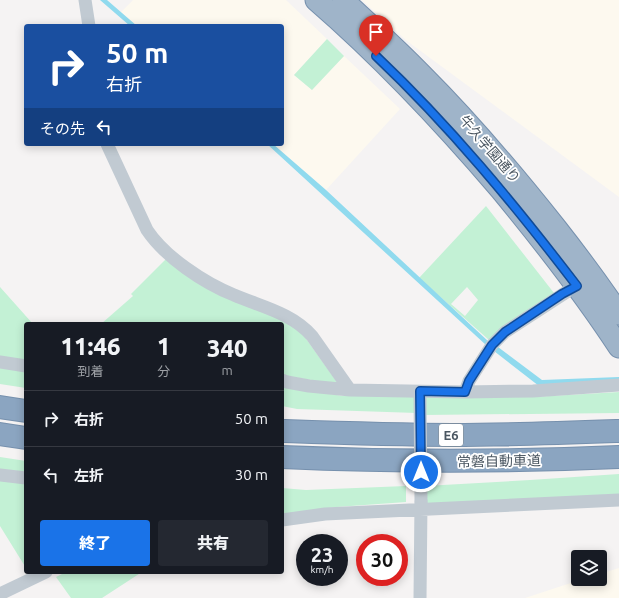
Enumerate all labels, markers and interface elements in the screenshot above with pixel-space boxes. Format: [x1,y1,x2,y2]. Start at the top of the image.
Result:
pin [359,15,393,56]
icon: arrive [365,21,387,43]
text: 50 m [106,37,168,68]
icon: right [40,40,92,92]
text: 右折 [106,74,142,94]
street label: 牛久学園通り [456,112,524,186]
icon: left [93,116,115,138]
text: その先 [40,120,85,137]
text: 11:46 [60,333,121,360]
text: 1 [157,333,170,360]
text: 340 [207,335,248,362]
text: m [222,363,233,377]
text: 到着 [77,364,103,378]
text: 分 [157,364,170,378]
icon: right [40,408,62,430]
text: 50 m [235,410,268,427]
text: 右折 [74,411,104,428]
road number: E6 [439,424,463,446]
position arrow [400,451,442,493]
street label: 常磐自動車道 [457,452,541,470]
icon: left [40,464,62,486]
text: 30 m [235,466,268,483]
text: 左折 [74,467,104,484]
button: 終了 [40,520,150,566]
button: 共有 [158,520,268,566]
speed limit sign: 30 [356,534,408,586]
text: 23 [311,543,333,566]
map controls [571,550,607,586]
button: layers [571,550,607,586]
text: km/h [310,564,334,575]

